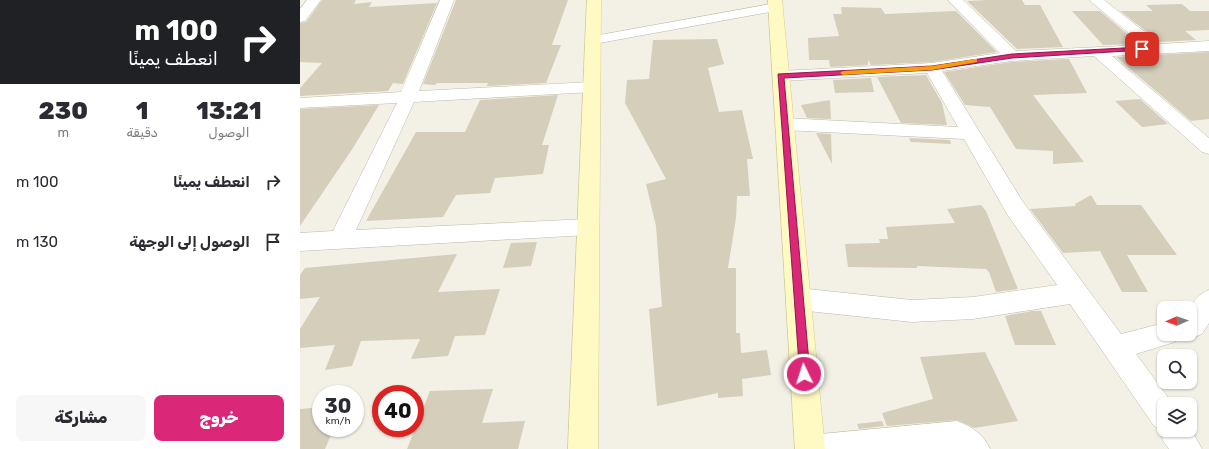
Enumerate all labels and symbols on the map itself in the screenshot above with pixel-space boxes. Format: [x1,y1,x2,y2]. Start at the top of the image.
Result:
pin [1125,32,1159,66]
north arrow [1157,301,1197,341]
position arrow [783,353,825,395]
speed limit sign: 40 [372,385,424,437]

